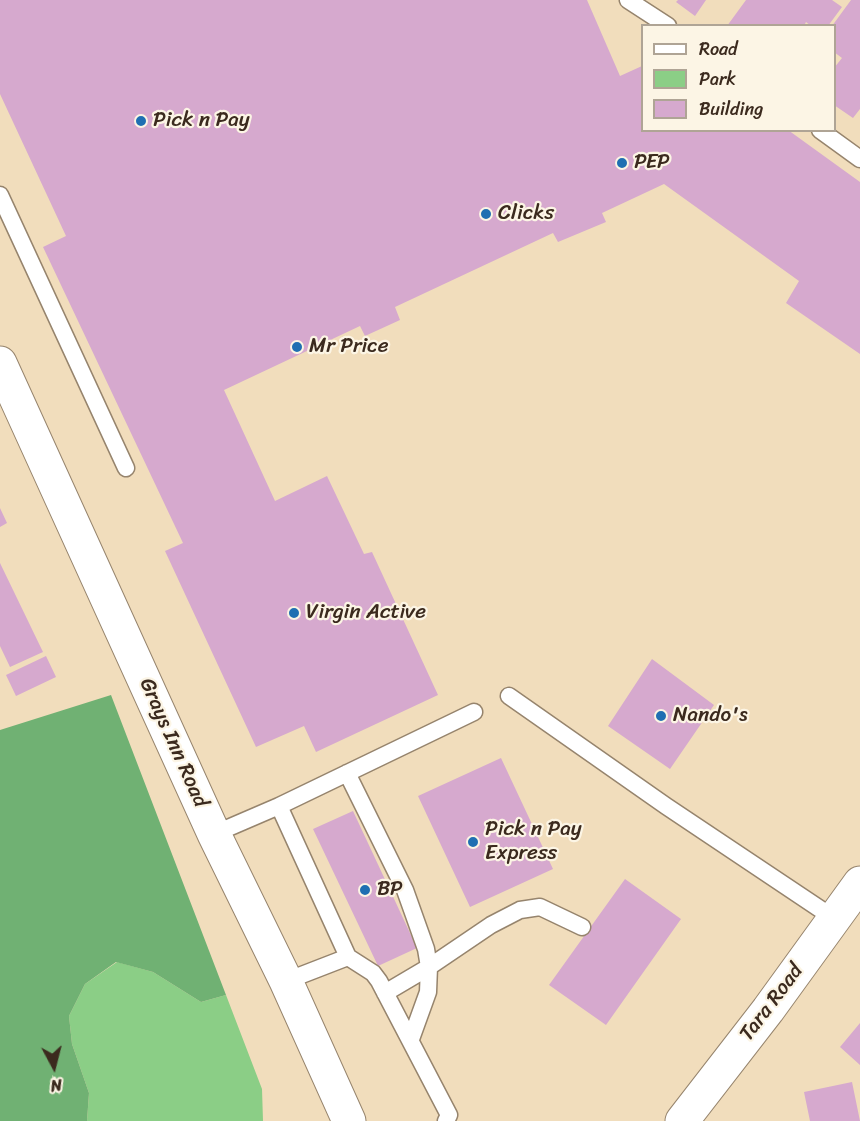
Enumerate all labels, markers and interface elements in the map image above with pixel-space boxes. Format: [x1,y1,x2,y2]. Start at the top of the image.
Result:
legend [641,24,836,132]
text: Road [699,33,738,65]
text: Park [699,63,736,95]
text: Building [699,93,763,125]
place label: Pick n Pay [153,108,250,134]
marker: Pick n Pay [134,114,148,128]
place label: PEP [634,150,670,176]
marker: PEP [615,156,629,170]
place label: Clicks [498,201,554,227]
marker: Clicks [479,207,493,221]
place label: Mr Price [309,334,389,360]
marker: Mr Price [290,340,304,354]
place label: Virgin Active [306,600,426,626]
marker: Virgin Active [287,606,301,620]
street label: Grays Inn Road [133,675,213,811]
place label: Nando's [673,703,748,729]
marker: Nando's [654,709,668,723]
place label: Pick n Pay Express [485,817,582,867]
marker: Pick n Pay Express [466,835,480,849]
place label: BP [377,877,403,903]
marker: BP [358,883,372,897]
street label: Tara Road [735,959,809,1047]
north arrow [24,1037,84,1097]
text: N [49,1070,64,1100]

